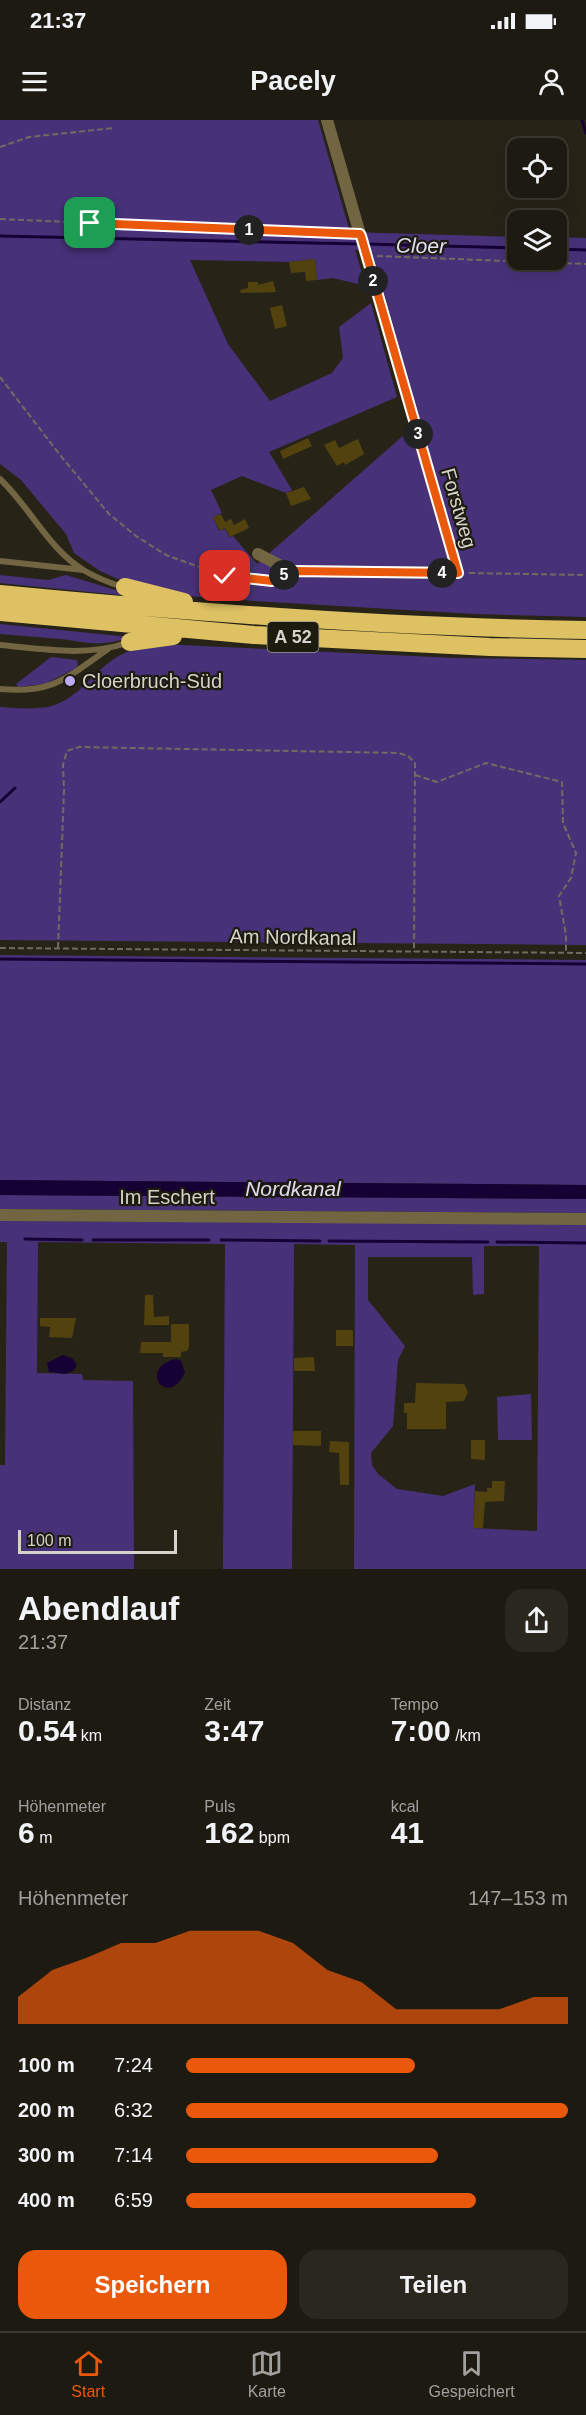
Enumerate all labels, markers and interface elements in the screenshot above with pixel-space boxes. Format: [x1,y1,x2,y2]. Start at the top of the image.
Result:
text: 21:37 [30,8,86,33]
icon: menu [18,65,51,98]
icon: person [535,65,568,98]
text: Pacely [250,66,336,96]
map controls [507,138,567,270]
button: locate [507,138,567,198]
pin [64,197,115,248]
icon: arrive [73,206,106,239]
button: layers [507,210,567,270]
pin: 1 [234,215,264,245]
text: 1 [245,221,253,238]
water label: Cloer [396,234,447,257]
pin: 2 [358,266,388,296]
text: 2 [369,272,377,289]
pin: 3 [403,419,433,449]
text: 3 [414,425,422,442]
street label: Forstweg [437,465,481,551]
pin [199,550,250,601]
pin: 4 [427,558,457,588]
icon: check [208,559,241,592]
pin: 5 [269,560,299,590]
text: 4 [438,564,446,581]
text: 5 [280,566,288,583]
road number: A 52 [268,622,318,652]
place label: Cloerbruch-Süd [82,670,222,692]
marker: Cloerbruch-Süd [63,674,77,688]
street label: Am Nordkanal [229,925,357,949]
water label: Nordkanal [245,1177,342,1200]
street label: Im Eschert [119,1186,215,1208]
scale bar [18,1527,177,1554]
text: 100 m [27,1532,71,1549]
button: share [505,1589,568,1652]
text: Abendlauf [18,1590,179,1627]
text: 21:37 [18,1631,68,1653]
text: Distanz [18,1696,71,1713]
text: Zeit [204,1696,231,1713]
text: Tempo [391,1696,439,1713]
text: 0.54 [18,1714,76,1747]
text: 3:47 [204,1714,264,1747]
text: 7:00 [391,1714,451,1747]
text: km [76,1727,102,1744]
text: /km [451,1727,481,1744]
text: Höhenmeter [18,1798,106,1815]
text: Puls [204,1798,235,1815]
text: kcal [391,1798,419,1815]
text: 6 [18,1816,35,1849]
text: 162 [204,1816,254,1849]
text: 41 [391,1816,424,1849]
text: m [35,1829,52,1846]
text: bpm [254,1829,290,1846]
text: Höhenmeter [18,1887,128,1909]
text: 147–153 m [468,1887,568,1909]
text: 100 m [18,2054,75,2076]
text: 7:24 [114,2054,153,2076]
text: 200 m [18,2099,75,2121]
text: 6:32 [114,2099,153,2121]
text: 300 m [18,2144,75,2166]
text: 7:14 [114,2144,153,2166]
text: 400 m [18,2189,75,2211]
text: 6:59 [114,2189,153,2211]
button: Speichern [18,2250,287,2319]
button: Teilen [299,2250,568,2319]
tab: Start [71,2347,105,2401]
tab: Karte [248,2347,286,2401]
tab: Gespeichert [428,2347,515,2401]

